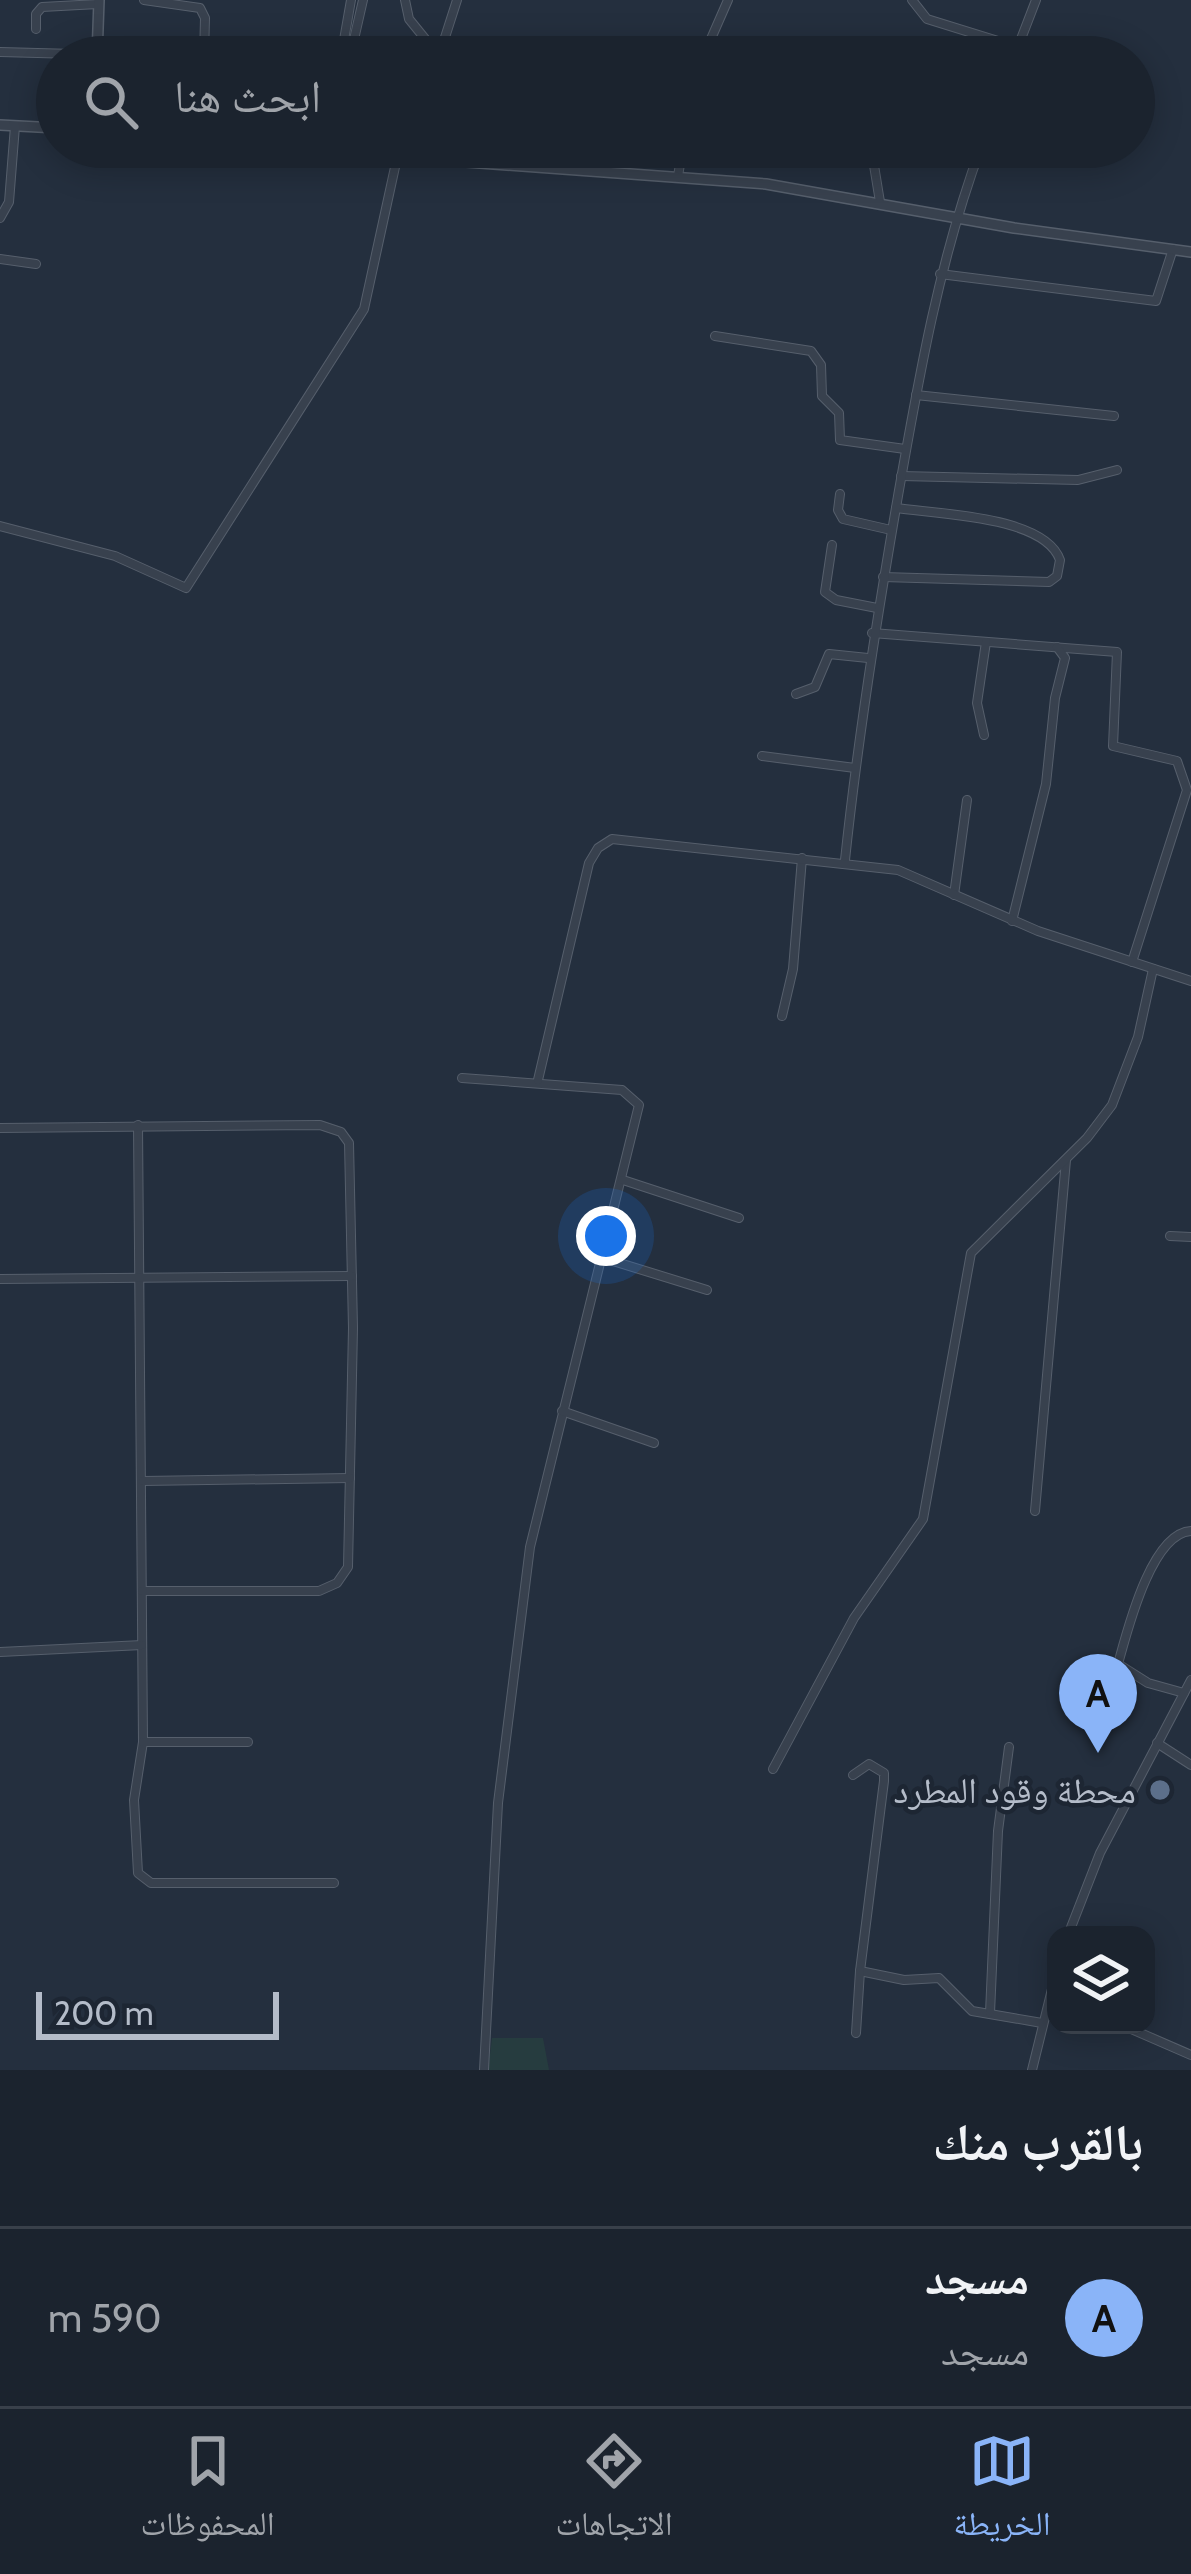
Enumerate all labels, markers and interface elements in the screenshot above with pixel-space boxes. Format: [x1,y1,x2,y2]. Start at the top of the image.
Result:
search box [36,36,1155,168]
icon: search [78,69,144,135]
text: ابحث هنا [174,69,321,123]
your location [576,1206,636,1266]
pin: A [1059,1654,1137,1753]
place label: محطة وقود المطرد [894,1768,1136,1812]
marker: محطة وقود المطرد [1147,1777,1173,1803]
map controls [1047,1926,1155,2034]
button: layers [1047,1926,1155,2034]
scale bar [36,1986,279,2039]
text: 200 m [54,1993,154,2033]
text: بالقرب منك [932,2111,1143,2173]
text: مسجد [925,2251,1029,2305]
text: 590 m [48,2294,161,2342]
text: A [1092,2294,1116,2342]
text: مسجد [941,2327,1029,2375]
tab: المحفوظات [140,2428,275,2556]
tab: الاتجاهات [555,2428,673,2556]
tab: الخريطة [953,2428,1051,2556]

